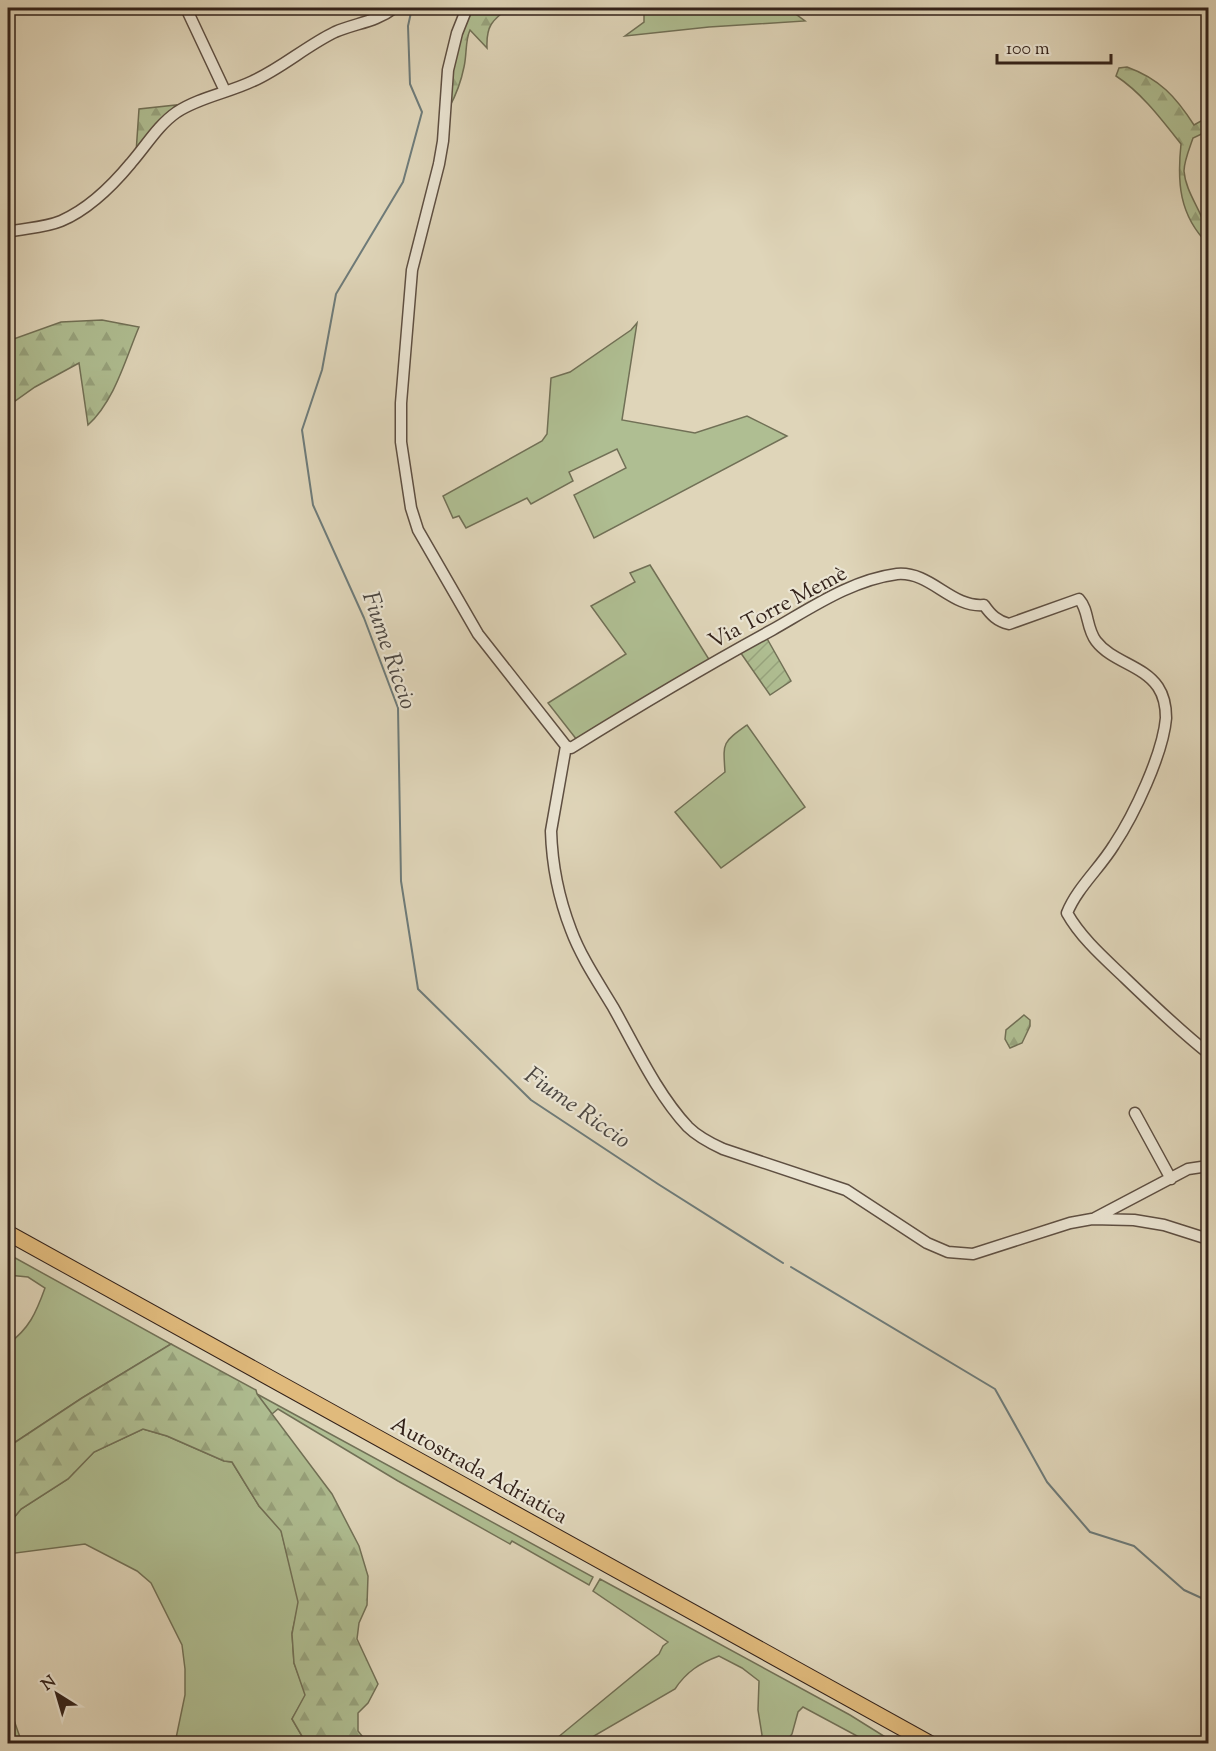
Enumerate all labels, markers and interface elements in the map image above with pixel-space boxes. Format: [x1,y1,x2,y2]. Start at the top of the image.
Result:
scale bar [997,27,1111,65]
text: 100 m [1006,37,1050,63]
street label: Via Torre Memè [703,559,853,659]
water label: Fiume Riccio [352,587,424,714]
water label: Fiume Riccio [517,1059,637,1158]
street label: Autostrada Adriatica [384,1410,573,1534]
north arrow [27,1664,87,1724]
text: N [37,1671,62,1697]

